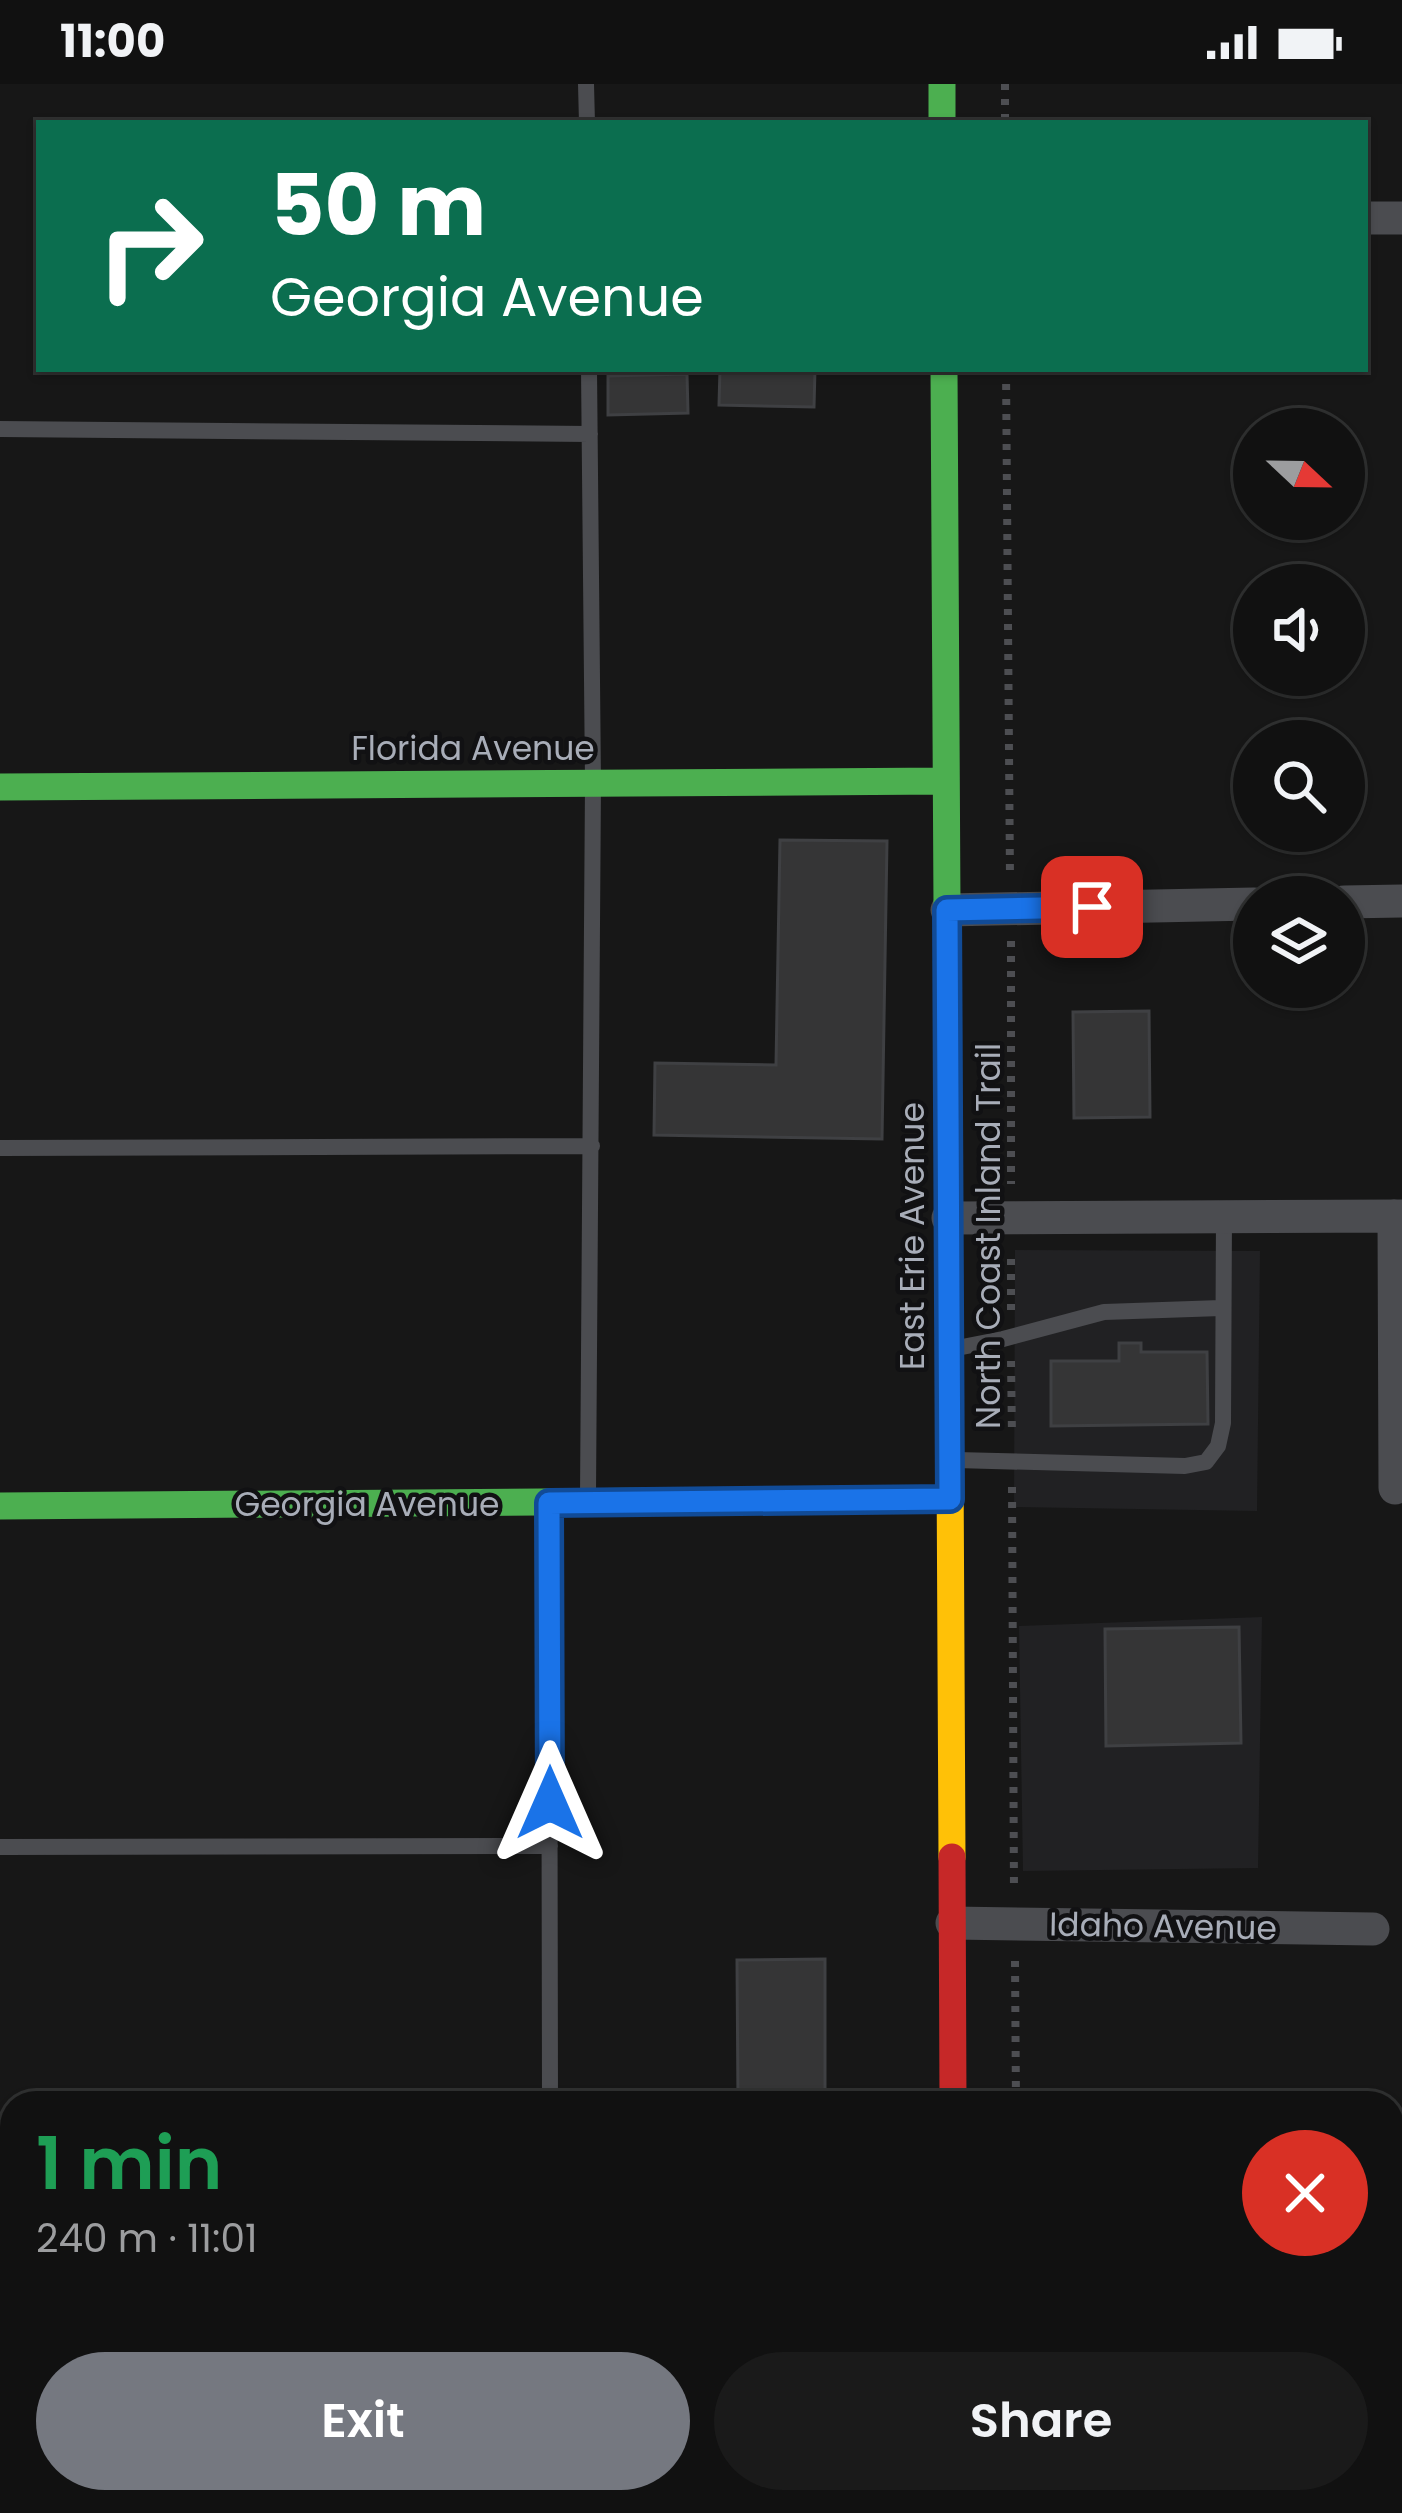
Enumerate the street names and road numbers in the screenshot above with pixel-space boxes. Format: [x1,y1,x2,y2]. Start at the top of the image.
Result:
street label: Florida Avenue [351,725,595,772]
street label: North Coast Inland Trail [965,1043,1012,1429]
street label: East Erie Avenue [889,1102,936,1370]
street label: Georgia Avenue [234,1481,500,1528]
street label: Idaho Avenue [1049,1901,1277,1951]

